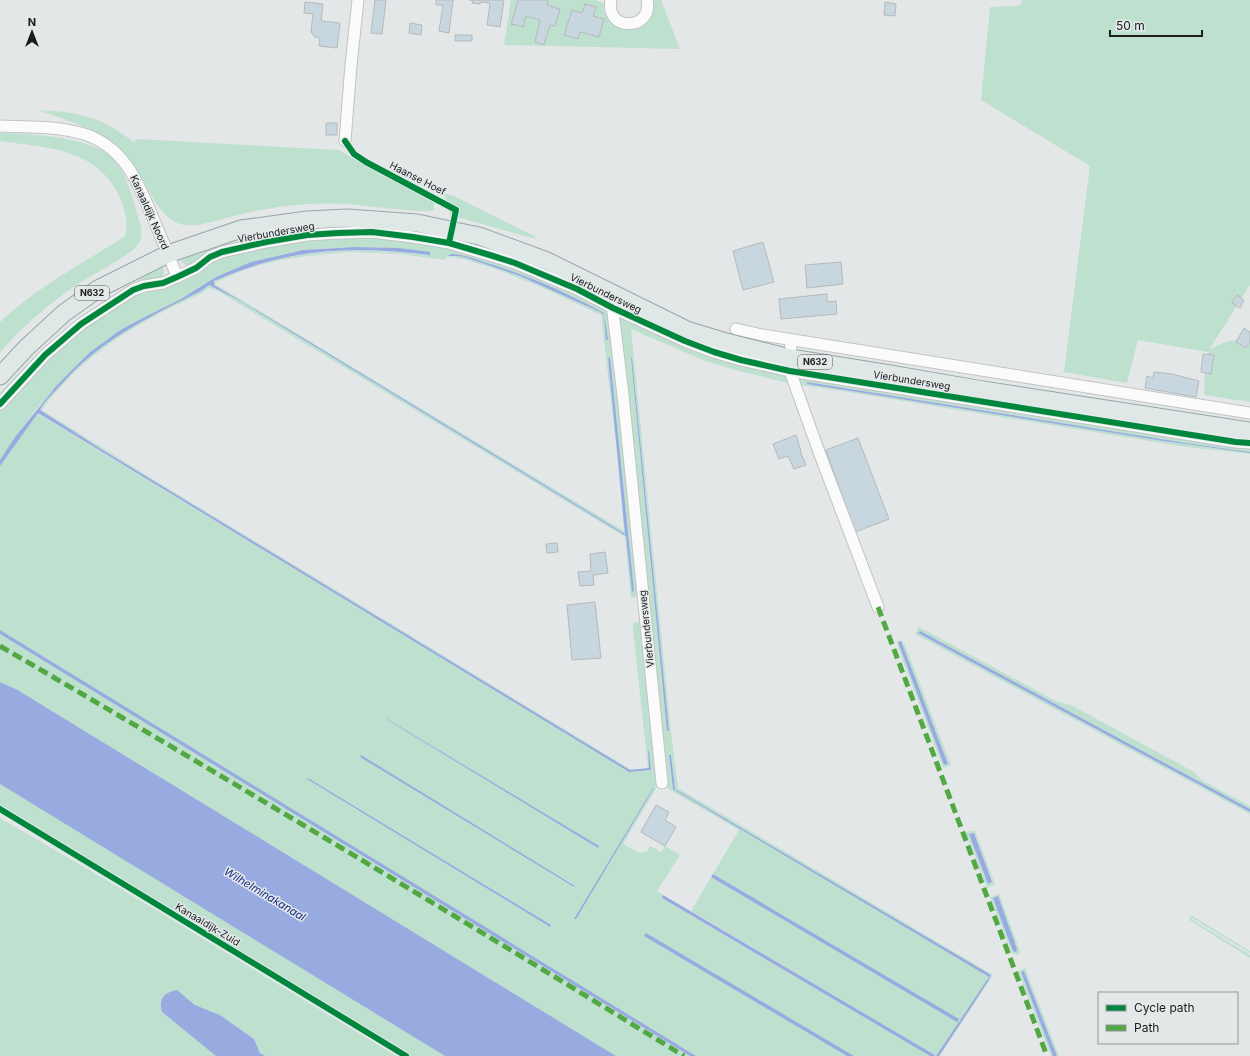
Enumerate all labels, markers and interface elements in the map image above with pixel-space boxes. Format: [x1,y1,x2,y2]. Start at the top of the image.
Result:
north arrow [12,12,52,52]
scale bar [1110,12,1202,38]
text: N [28,15,36,29]
text: 50 m [1116,18,1145,33]
street label: Haanse Hoef [388,159,448,197]
street label: Kanaaldijk Noord [128,173,172,251]
street label: Vierbundersweg [237,219,315,245]
street label: Vierbundersweg [568,271,644,315]
road number: N632 [75,286,109,300]
road number: N632 [798,355,832,369]
street label: Vierbundersweg [873,368,951,392]
street label: Vierbundersweg [636,590,656,668]
water label: Wilhelminakanaal [222,864,309,924]
street label: Kanaaldijk-Zuid [174,900,242,948]
legend [1098,992,1238,1044]
text: Cycle path [1134,1000,1195,1015]
text: Path [1134,1020,1159,1035]

